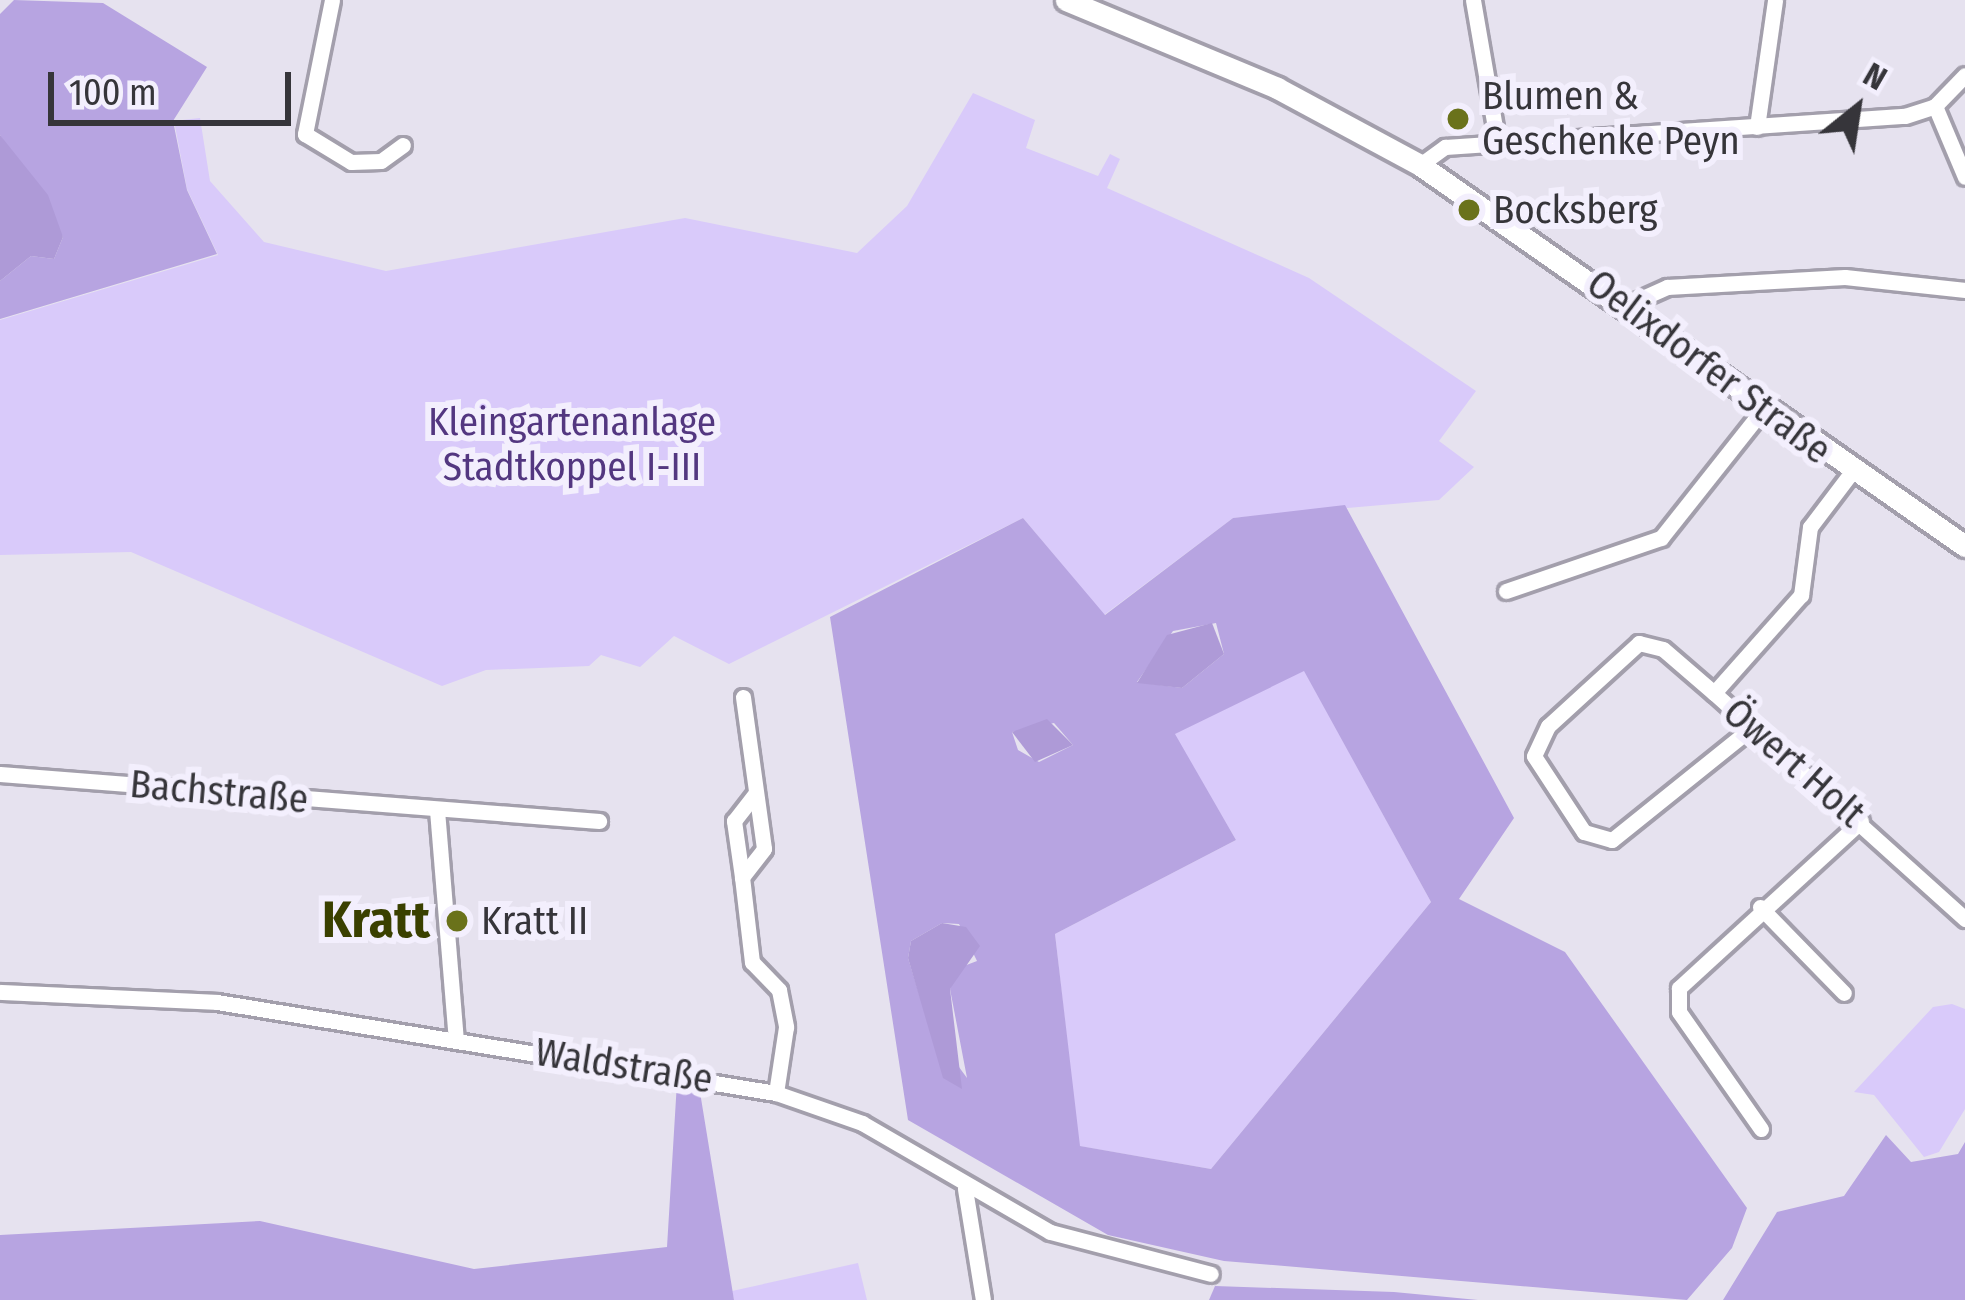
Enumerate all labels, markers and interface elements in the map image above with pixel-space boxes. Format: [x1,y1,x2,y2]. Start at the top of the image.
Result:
scale bar [54,48,297,122]
north arrow [1797,48,1917,168]
text: N [1856,55,1894,99]
text: 100 m [69,71,157,115]
place label: Blumen & Geschenke Peyn [1482,74,1740,165]
marker: Blumen & Geschenke Peyn [1445,106,1471,132]
place label: Bocksberg [1493,187,1658,233]
marker: Bocksberg [1456,197,1482,223]
street label: Oelixdorfer Straße [1578,260,1840,474]
park label: Kleingartenanlage Stadtkoppel I-III [428,400,716,491]
street label: Öwert Holt [1714,689,1874,837]
street label: Bachstraße [128,761,310,823]
district label: Kratt [322,889,430,951]
place label: Kratt II [481,898,588,944]
marker: Kratt II [444,908,470,934]
street label: Waldstraße [532,1029,716,1103]

